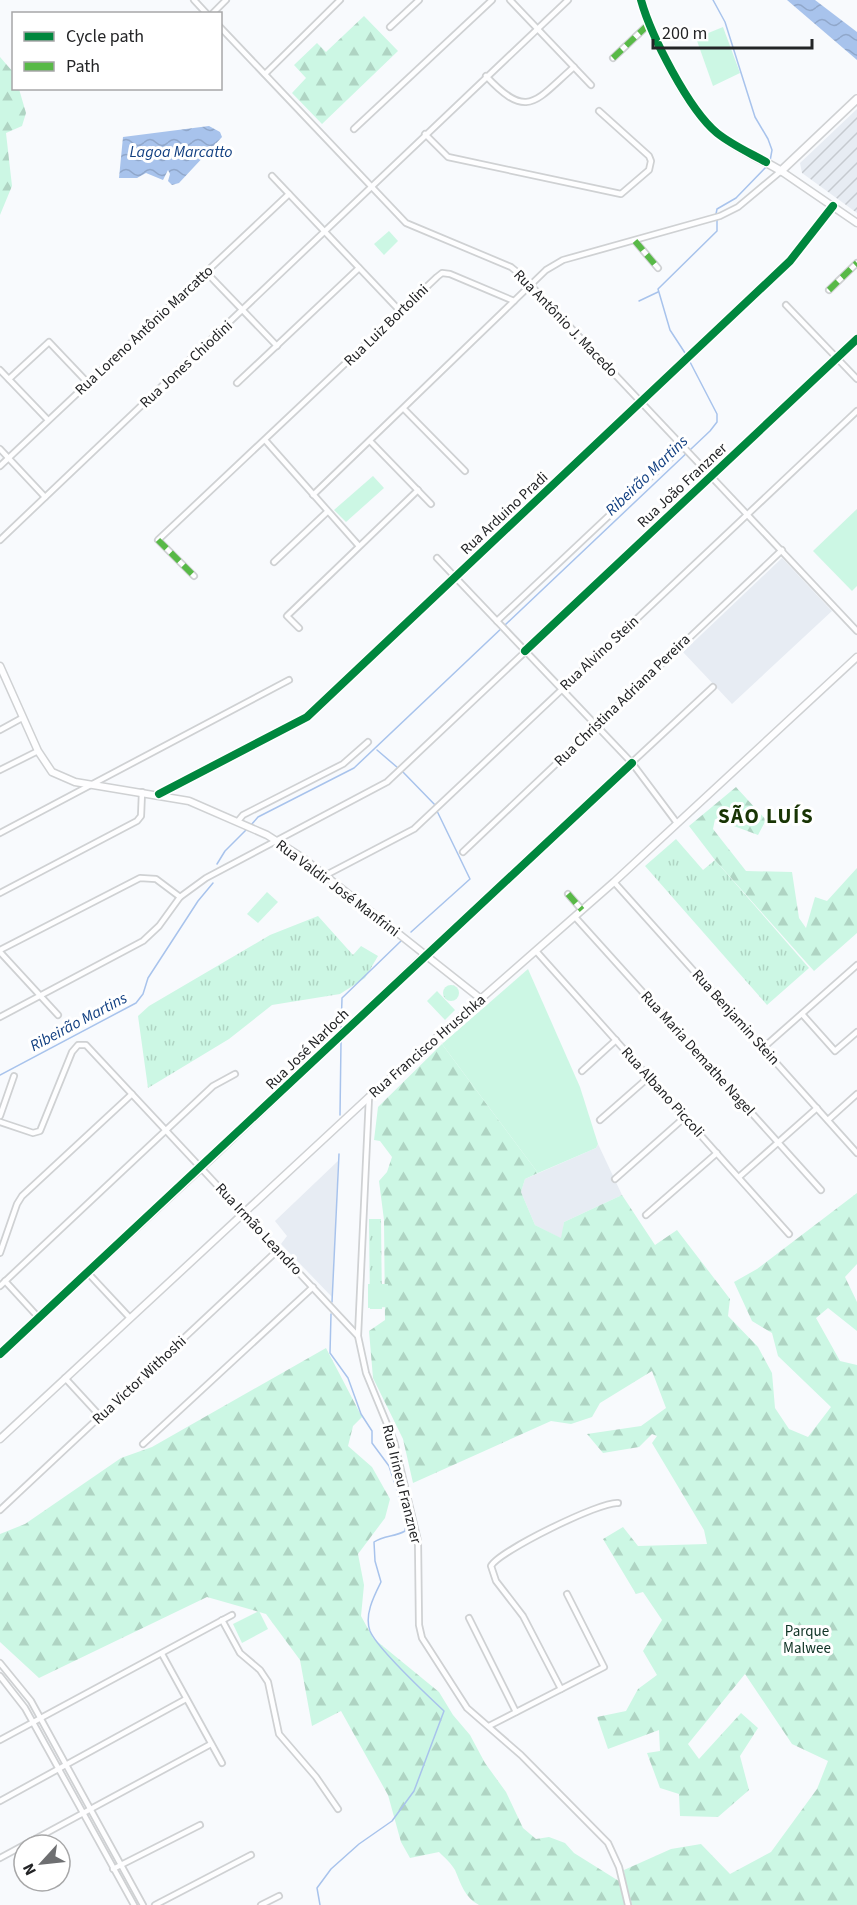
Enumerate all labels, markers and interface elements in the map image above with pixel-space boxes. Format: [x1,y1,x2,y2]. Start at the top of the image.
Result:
legend [12,12,222,90]
scale bar [653,12,812,50]
text: 200 m [662,21,707,46]
text: Cycle path [66,24,144,49]
text: Path [66,54,100,79]
water label: Lagoa Marcatto [129,141,233,163]
street label: Rua Loreno Antônio Marcatto [71,261,218,400]
street label: Rua Antônio J. Macedo [509,265,623,382]
street label: Rua Luiz Bortolini [339,280,433,371]
street label: Rua Jones Chiodini [135,316,237,413]
water label: Ribeirão Martins [601,430,693,521]
street label: Rua João Franzner [633,438,732,533]
street label: Rua Arduino Pradi [456,467,553,560]
street label: Rua Alvino Stein [555,611,643,696]
street label: Rua Christina Adriana Pereira [550,630,695,771]
district label: SÃO LUÍS [718,801,814,831]
street label: Rua Valdir José Manfrini [271,835,404,942]
street label: Rua Benjamin Stein [687,965,784,1070]
street label: Rua Maria Demathe Nagel [636,986,759,1120]
water label: Ribeirão Martins [26,987,131,1057]
street label: Rua Francisco Hruschka [364,990,490,1103]
street label: Rua José Narloch [261,1004,354,1095]
street label: Rua Albano Piccoli [616,1043,709,1142]
street label: Rua Irmão Leandro [210,1179,307,1280]
street label: Rua Victor Withoshi [88,1331,191,1429]
street label: Rua Irineu Franzner [377,1422,427,1547]
park label: Parque Malwee [783,1621,831,1659]
north arrow [12,1833,72,1893]
text: N [17,1860,42,1879]

